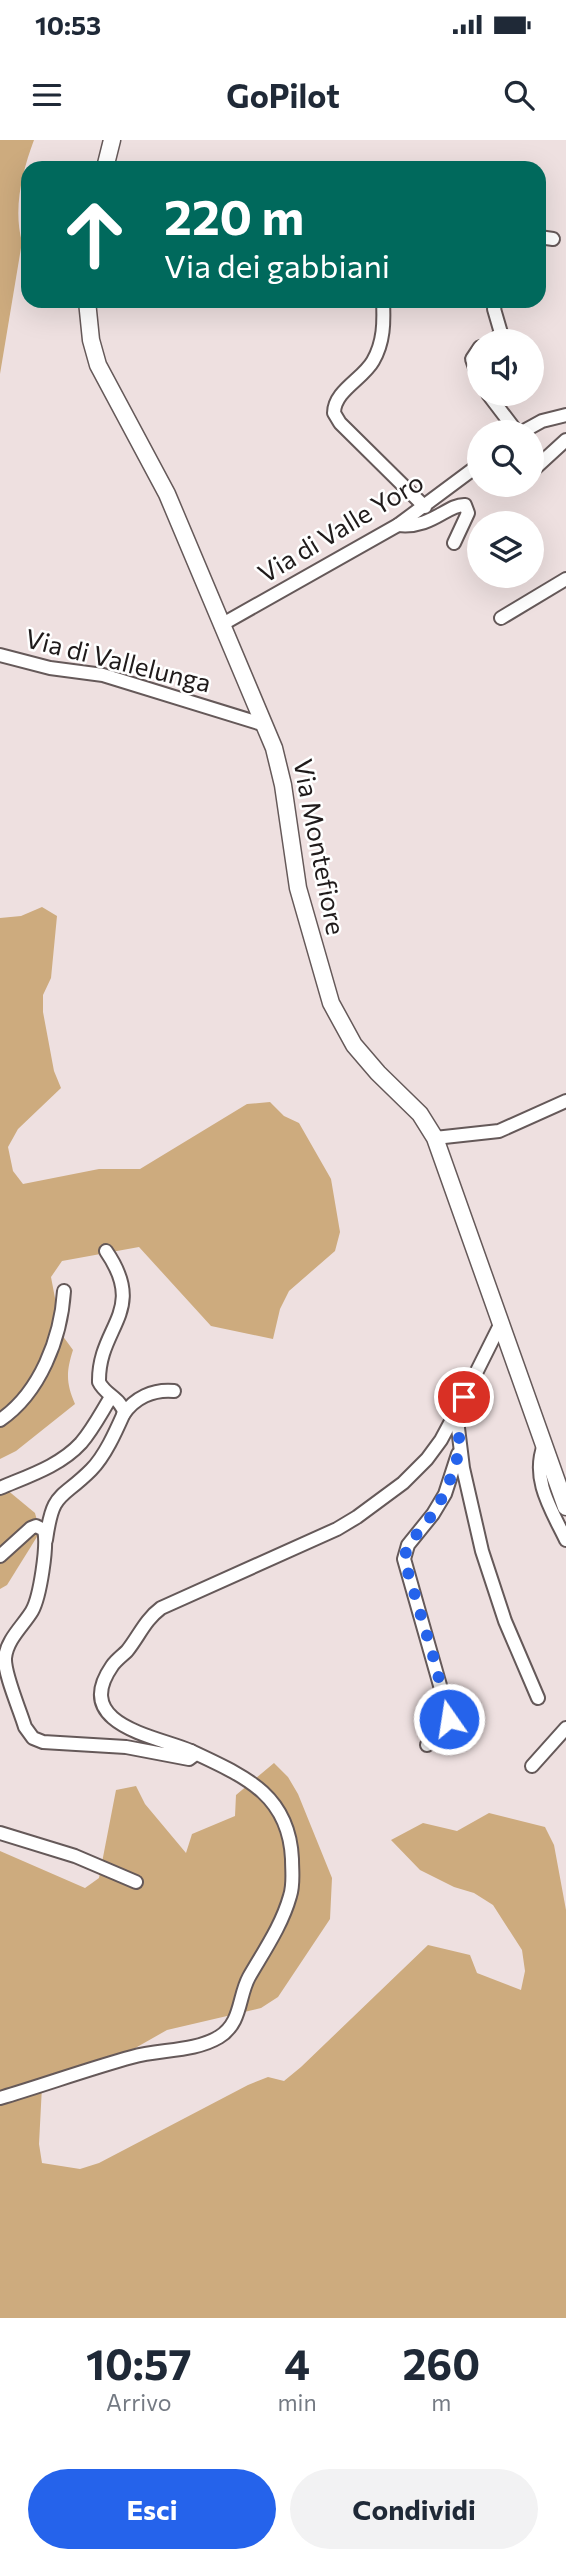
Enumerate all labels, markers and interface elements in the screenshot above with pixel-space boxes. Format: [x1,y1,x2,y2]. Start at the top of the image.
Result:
text: 10:53 [35,9,101,40]
text: GoPilot [226,75,340,115]
icon: menu [28,76,66,114]
icon: search [500,76,538,114]
text: 220 m [164,185,304,245]
icon: ahead [49,189,140,280]
text: Via dei gabbiani [164,245,390,285]
map controls [467,329,544,588]
button: sound [467,329,544,406]
button: search [467,420,544,497]
street label: Via di Valle Yoro [252,465,428,588]
button: layers [467,511,544,588]
street label: Via di Vallelunga [22,621,214,698]
street label: Via Montefiore [288,756,353,937]
pin [434,1367,494,1427]
icon: arrive [445,1378,483,1416]
position arrow [412,1682,486,1756]
text: 10:57 [86,2337,192,2389]
text: 4 [284,2337,310,2389]
text: 260 [403,2337,480,2389]
text: Arrivo [106,2388,171,2416]
text: min [277,2388,317,2416]
text: m [431,2388,451,2416]
button: Esci [28,2469,276,2549]
button: Condividi [290,2469,538,2549]

